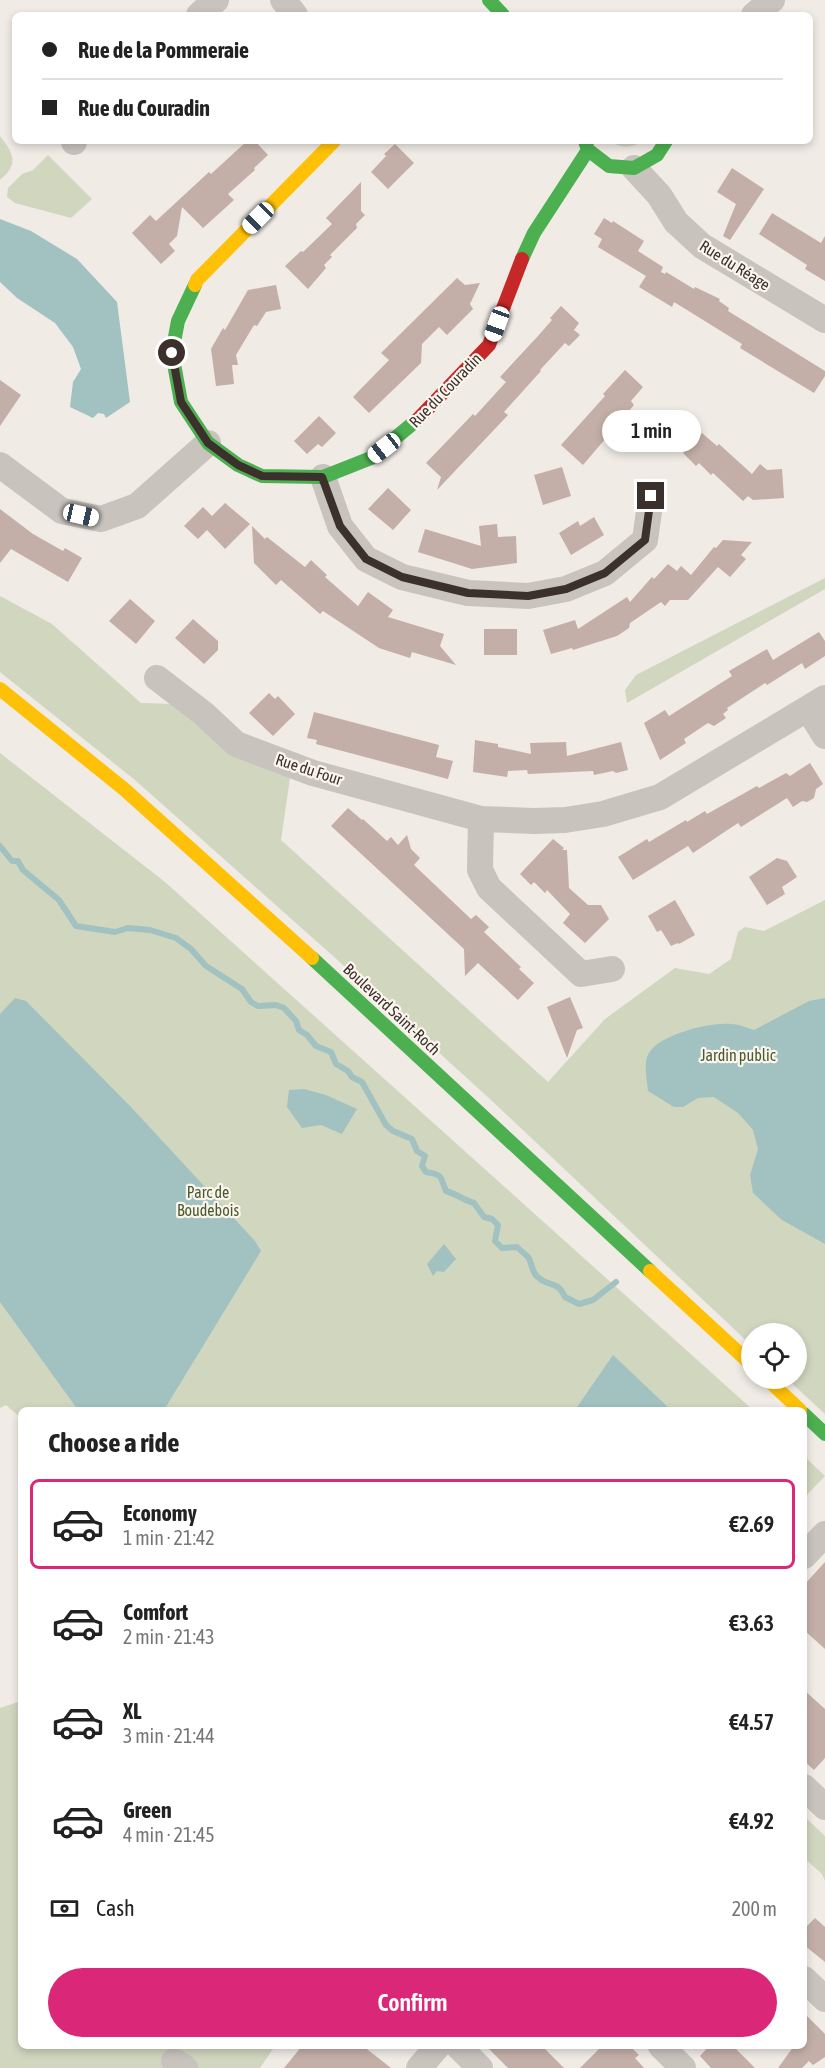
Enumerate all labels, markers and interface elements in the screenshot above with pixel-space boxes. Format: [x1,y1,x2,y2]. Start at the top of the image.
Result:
text: Rue de la Pommeraie [78,37,249,63]
text: Rue du Couradin [78,95,210,121]
car [239,199,277,237]
street label: Rue du Réage [696,236,773,294]
car [482,304,512,344]
route start [158,339,185,366]
street label: Rue du Couradin [405,349,485,431]
callout: 1 min [602,409,700,451]
text: 1 min [631,419,672,442]
car [364,430,404,466]
route end [637,482,664,509]
car [61,502,101,528]
street label: Rue du Four [274,750,345,788]
street label: Boulevard Saint-Roch [340,960,444,1058]
park label: Jardin public [700,1046,776,1065]
park label: Parc de Boudebois [177,1183,239,1219]
map controls [741,1323,807,1389]
button: locate [741,1323,807,1389]
text: Choose a ride [48,1427,180,1458]
icon: car [51,1497,105,1551]
text: Economy [123,1500,197,1526]
text: €2.69 [729,1511,774,1537]
text: 1 min · 21:42 [123,1526,215,1549]
icon: car [51,1596,105,1650]
text: Comfort [123,1599,188,1625]
text: €3.63 [729,1610,774,1636]
text: 2 min · 21:43 [123,1625,215,1648]
icon: car [51,1695,105,1749]
text: XL [123,1698,141,1724]
text: €4.57 [729,1709,774,1735]
text: 3 min · 21:44 [123,1724,215,1747]
icon: car [51,1794,105,1848]
text: Green [123,1797,172,1823]
text: €4.92 [729,1808,774,1834]
text: 4 min · 21:45 [123,1823,215,1846]
icon: cash [48,1892,81,1925]
text: Cash [96,1895,135,1921]
text: 200 m [732,1897,777,1920]
button: Confirm [48,1968,777,2037]

